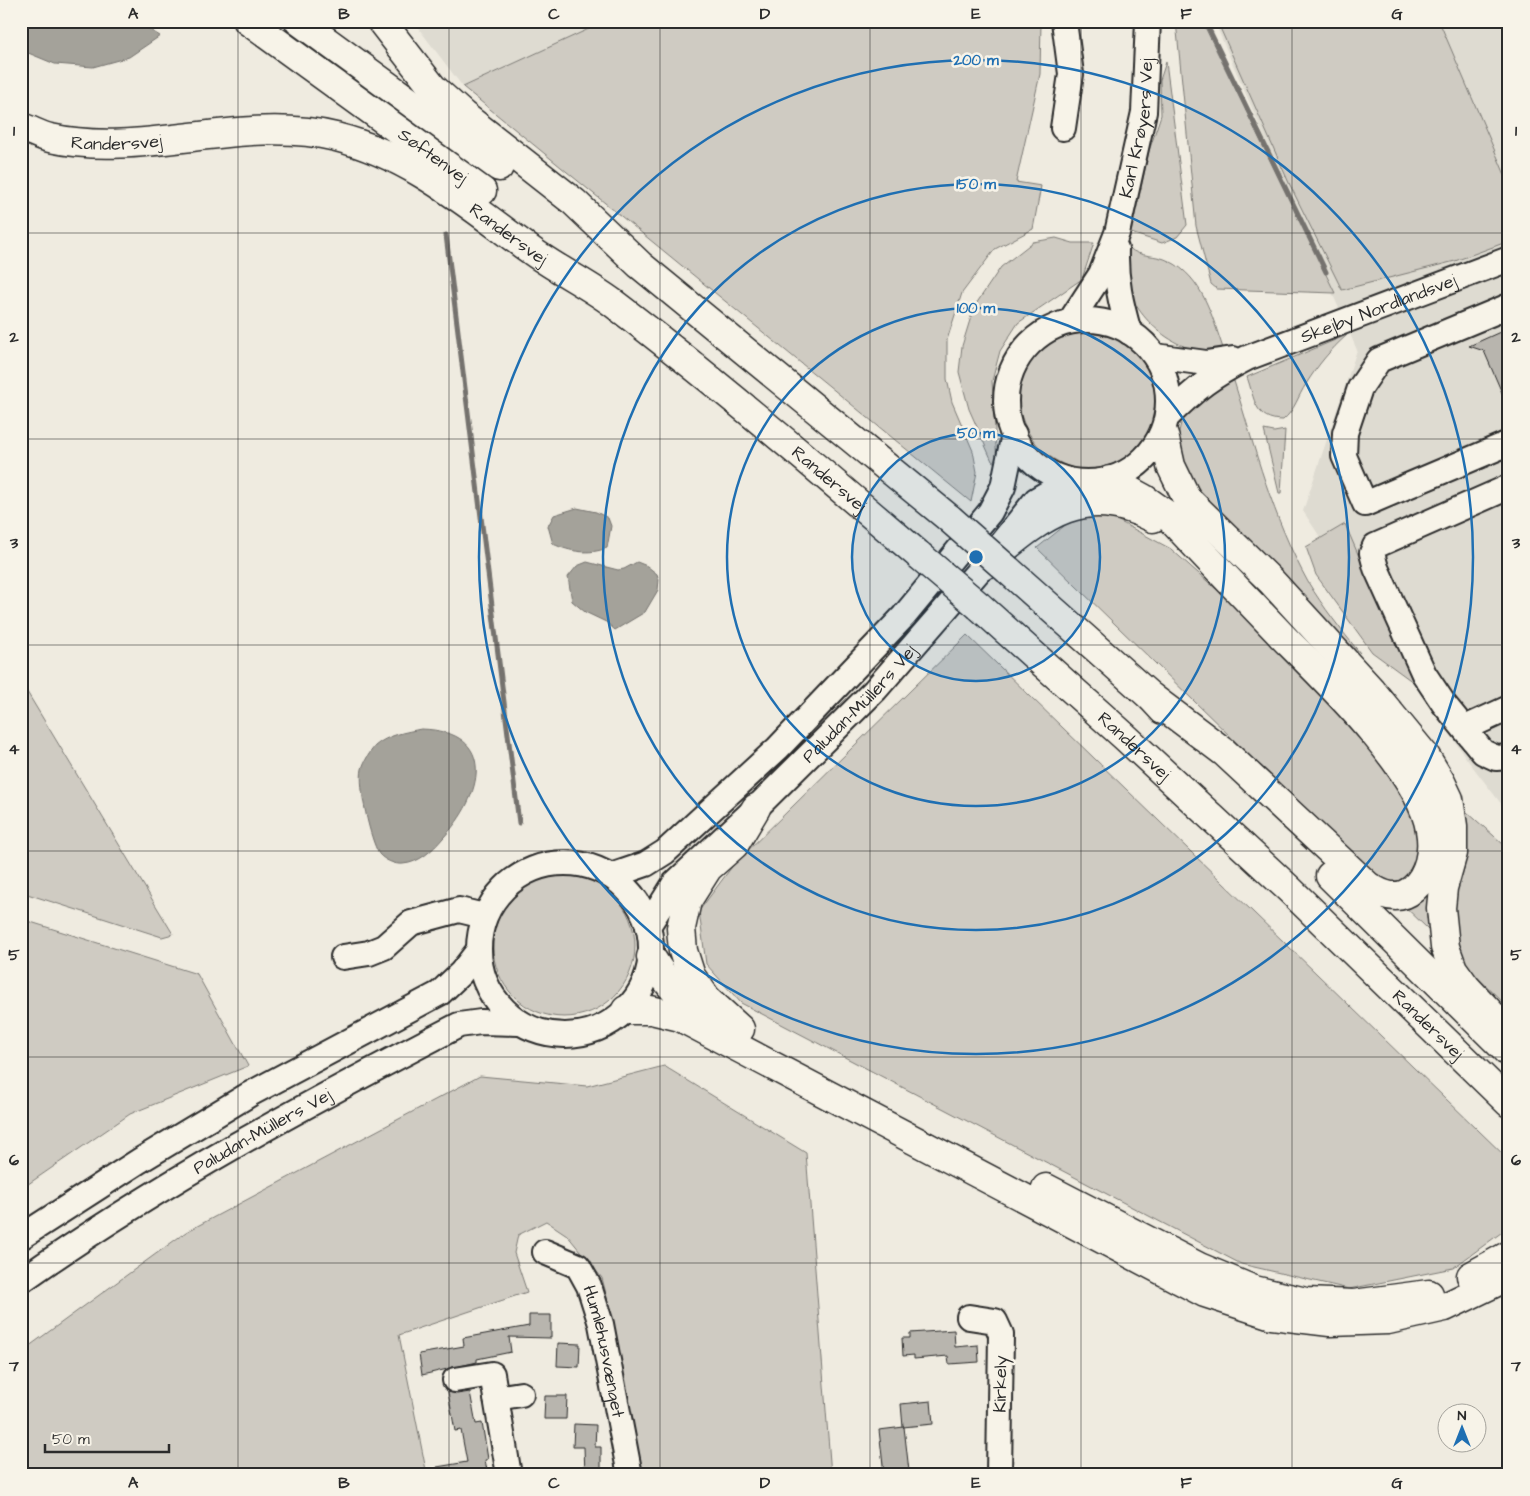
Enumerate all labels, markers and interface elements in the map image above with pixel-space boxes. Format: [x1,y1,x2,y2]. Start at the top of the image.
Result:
text: A [128,3,139,25]
text: B [338,3,350,25]
text: C [548,3,560,25]
text: D [760,3,771,25]
text: E [971,3,981,25]
text: F [1180,3,1192,25]
text: G [1391,3,1403,25]
text: 200 m [952,50,999,71]
street label: Karl Krøyers Vej [1113,57,1159,200]
text: 1 [13,120,16,142]
text: 1 [1515,120,1518,142]
street label: Søftenvej [393,122,474,190]
street label: Randersvej [70,128,164,157]
text: 150 m [956,174,996,195]
street label: Randersvej [464,197,553,272]
street label: Skejby Nordlandsvej [1297,268,1461,350]
text: 100 m [957,298,996,319]
text: 2 [8,326,19,348]
text: 2 [1510,326,1521,348]
text: 50 m [957,423,995,444]
street label: Randersvej [786,440,873,519]
text: 3 [9,532,19,554]
text: 3 [1511,532,1521,554]
centre of rings [967,548,985,566]
street label: Paludan-Müllers Vej [797,639,923,769]
street label: Randersvej [1092,706,1177,787]
text: 4 [9,738,20,760]
text: 4 [1511,738,1522,760]
text: 5 [8,944,20,966]
text: 5 [1510,944,1522,966]
street label: Randersvej [1386,984,1470,1066]
street label: Paludan-Müllers Vej [188,1082,337,1181]
text: 6 [9,1149,19,1171]
text: 6 [1511,1149,1521,1171]
street label: Humlehusvænget [577,1282,631,1420]
text: 7 [8,1355,19,1377]
street label: Kirkely [988,1355,1014,1413]
text: 7 [1510,1355,1521,1377]
north arrow [1438,1404,1488,1454]
text: N [1458,1406,1467,1426]
scale bar [45,1421,169,1453]
text: 50 m [52,1429,90,1450]
text: A [128,1472,139,1494]
text: B [338,1472,350,1494]
text: C [548,1472,560,1494]
text: D [760,1472,771,1494]
text: E [971,1472,981,1494]
text: F [1180,1472,1192,1494]
text: G [1391,1472,1403,1494]

